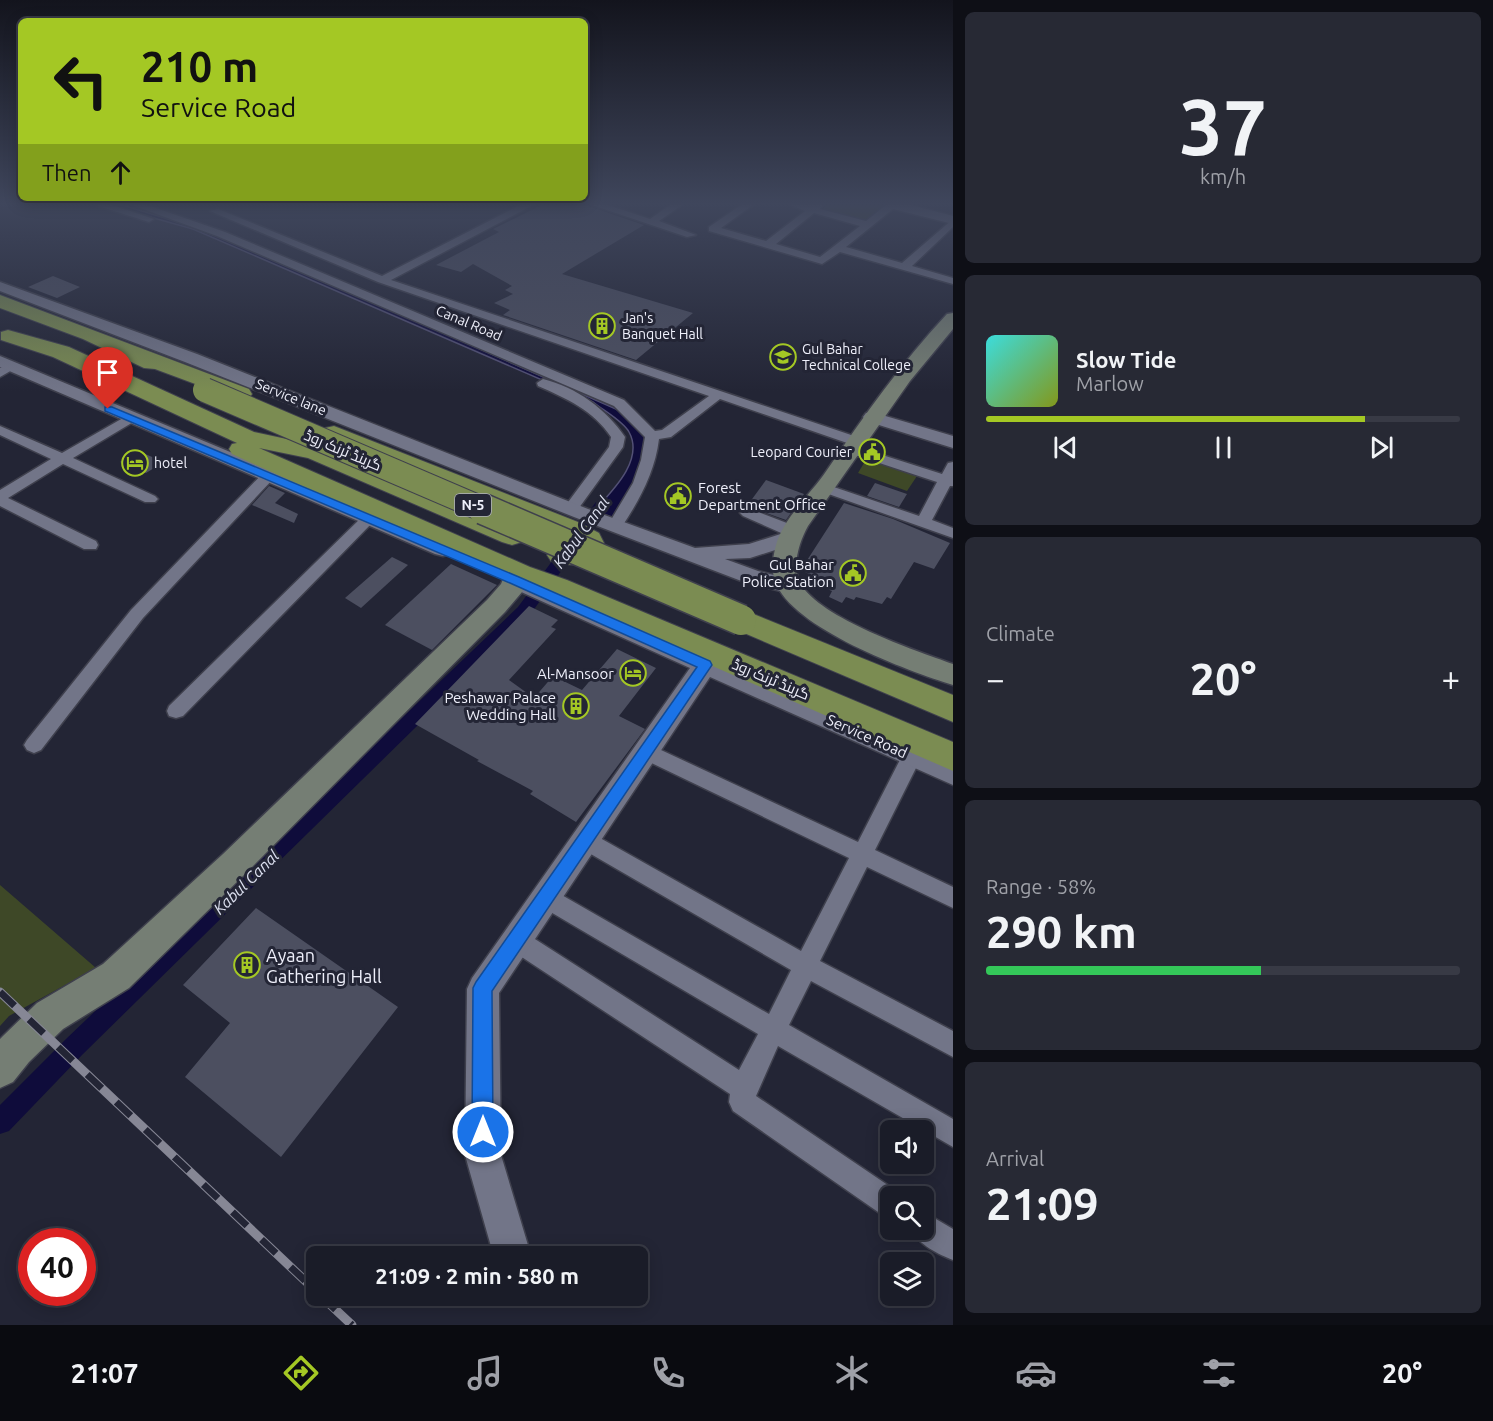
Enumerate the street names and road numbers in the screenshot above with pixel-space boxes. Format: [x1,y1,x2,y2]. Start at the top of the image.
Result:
street label: Canal Road [434,302,504,344]
street label: Service lane [253,376,329,418]
street label: گرینڈ ٹرنک روڈ [302,426,384,475]
road number: N-5 [455,494,491,516]
street label: گرینڈ ٹرنک روڈ [730,655,812,704]
street label: Service Road [824,711,910,761]

